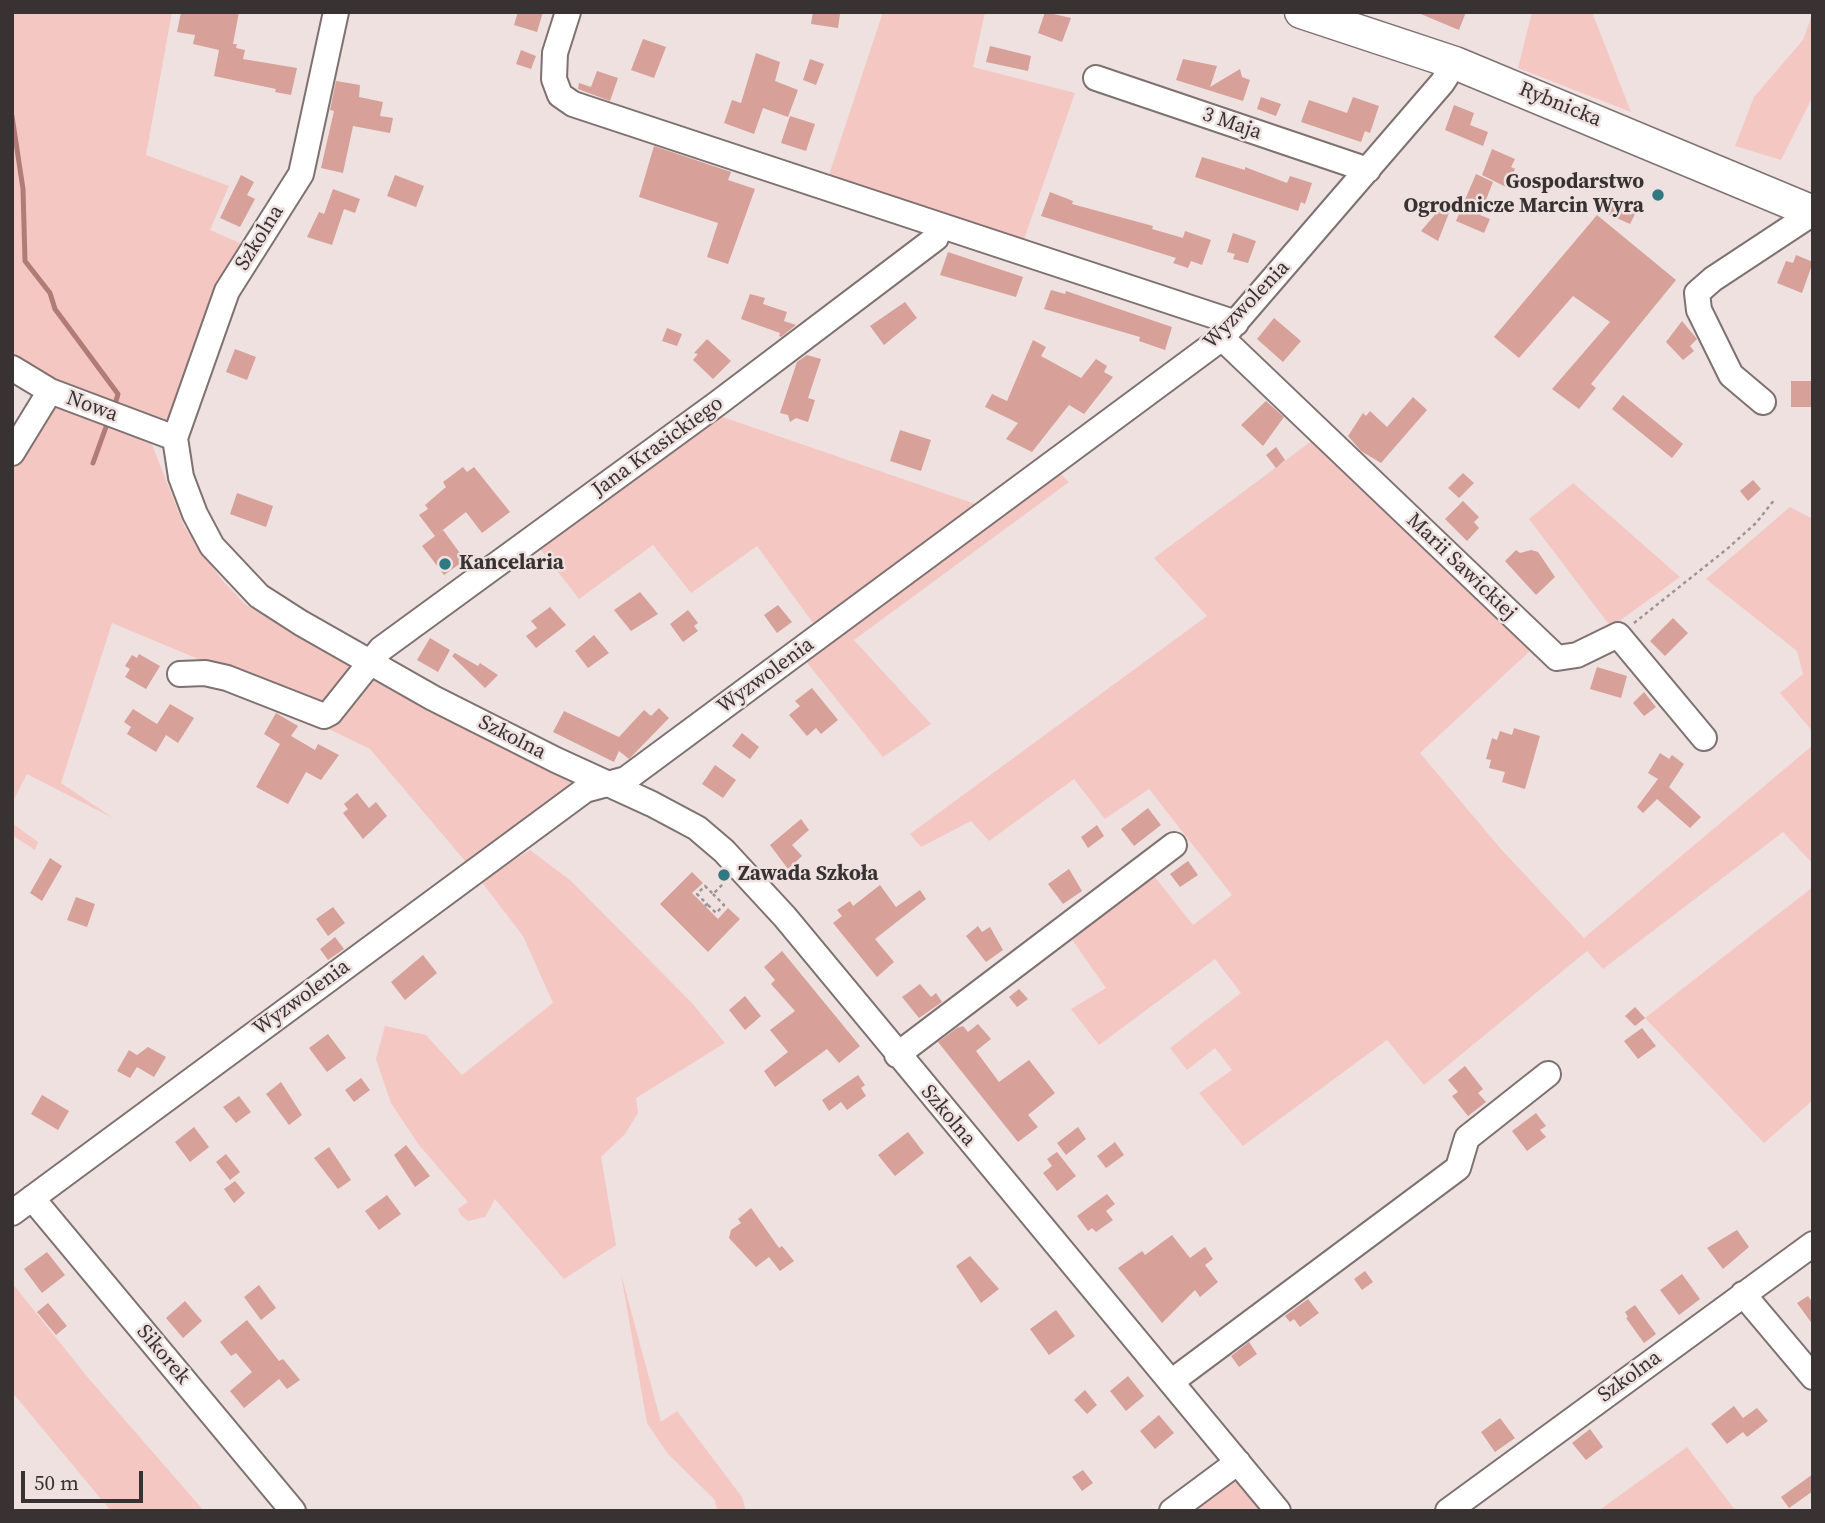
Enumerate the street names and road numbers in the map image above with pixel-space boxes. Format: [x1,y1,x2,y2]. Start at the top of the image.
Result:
street label: Rybnicka [1515,77,1605,133]
street label: 3 Maja [1199,102,1265,146]
street label: Szkolna [230,201,290,275]
street label: Wyzwolenia [1199,256,1295,354]
street label: Nowa [63,386,121,428]
street label: Jana Krasickiego [588,391,728,503]
street label: Marii Sawickiej [1401,508,1521,626]
street label: Wyzwolenia [713,633,819,719]
street label: Szkolna [474,710,550,766]
street label: Wyzwolenia [249,955,355,1041]
street label: Szkolna [915,1080,981,1152]
street label: Sikorek [131,1320,195,1390]
street label: Szkolna [1593,1346,1667,1408]

